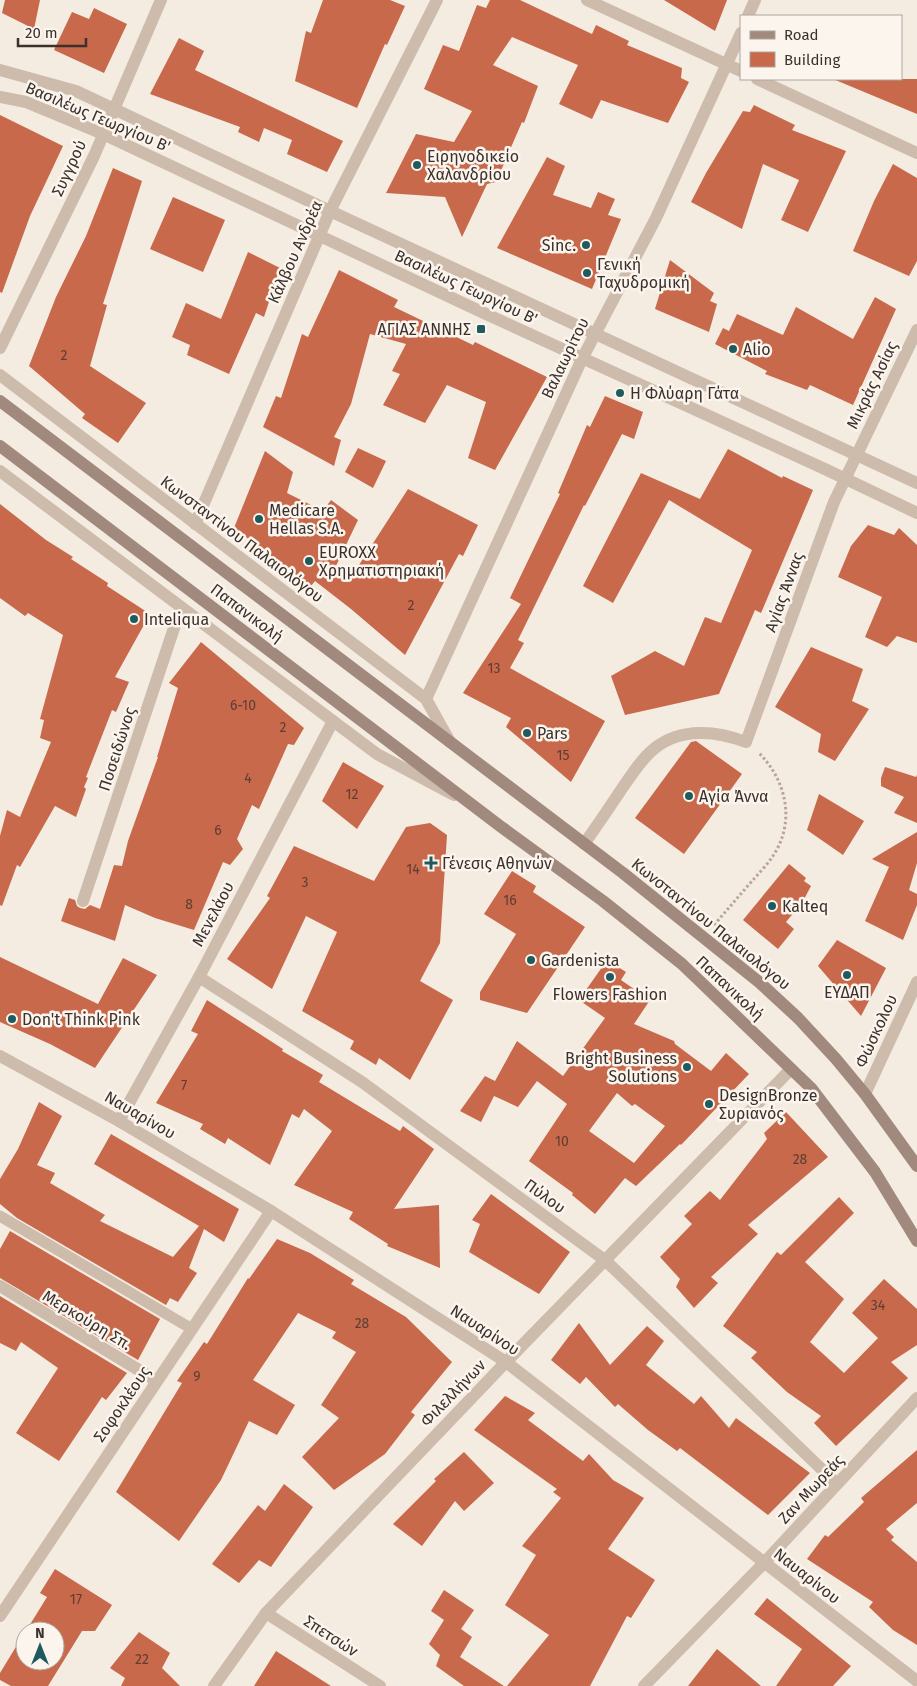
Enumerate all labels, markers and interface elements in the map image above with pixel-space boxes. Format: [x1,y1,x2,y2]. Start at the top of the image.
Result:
scale bar [18,15,85,47]
legend [740,15,902,80]
text: 20 m [25,24,58,42]
text: Road [784,26,819,44]
text: Building [784,51,840,69]
street label: Βασιλέως Γεωργίου Β' [23,78,173,156]
street label: Συγγρού [48,137,90,199]
place label: Ειρηνοδικείο Χαλανδρίου [427,147,519,184]
marker: Ειρηνοδικείο Χαλανδρίου [411,159,423,171]
street label: Κάλβου Ανδρέα [264,198,326,306]
place label: Sinc. [542,236,576,255]
marker: Sinc. [580,239,592,251]
street label: Βασιλέως Γεωργίου Β' [392,246,540,328]
place label: Γενική Ταχυδρομική [597,255,690,292]
marker: Γενική Ταχυδρομική [581,267,593,279]
street label: Βαλαωρίτου [537,314,593,402]
place label: ΑΓΙΑΣ ΑΝΝΗΣ [378,320,471,339]
marker: ΑΓΙΑΣ ΑΝΝΗΣ [475,323,487,335]
street label: Μικράς Ασίας [843,337,902,432]
place label: Alio [743,340,771,359]
marker: Alio [727,343,739,355]
house number: 2 [61,347,68,364]
place label: Η Φλύαρη Γάτα [630,384,739,403]
marker: Η Φλύαρη Γάτα [614,387,626,399]
street label: Κωνσταντίνου Παλαιολόγου [157,472,327,606]
place label: Medicare Hellas S.A. [269,501,344,538]
marker: Medicare Hellas S.A. [253,513,265,525]
place label: EUROXX Χρηματιστηριακή [319,543,444,580]
street label: Αγίας Άννας [761,549,807,635]
marker: EUROXX Χρηματιστηριακή [303,555,315,567]
street label: Παπανικολή [207,580,287,646]
house number: 2 [408,597,415,614]
place label: Inteliqua [144,610,209,629]
marker: Inteliqua [128,613,140,625]
house number: 13 [487,660,501,677]
house number: 6-10 [230,697,256,714]
street label: Ποσειδώνος [94,704,140,794]
house number: 2 [280,719,287,736]
place label: Pars [537,724,568,743]
marker: Pars [521,727,533,739]
house number: 15 [556,747,570,764]
house number: 4 [244,770,252,787]
house number: 12 [346,786,359,803]
place label: Αγία Άννα [699,787,769,806]
marker: Αγία Άννα [683,790,695,802]
house number: 6 [214,822,222,839]
place label: Γένεσις Αθηνών [442,854,552,873]
street label: Κωνσταντίνου Παλαιολόγου [628,854,794,994]
marker: Γένεσις Αθηνών [424,856,438,870]
house number: 14 [406,861,420,878]
house number: 3 [302,874,309,891]
street label: Μενελάου [188,878,238,950]
house number: 16 [503,892,517,909]
house number: 8 [185,896,193,913]
place label: Kalteq [782,897,828,916]
marker: Kalteq [766,900,778,912]
place label: Gardenista [541,951,620,970]
street label: Παπανικολή [692,952,768,1024]
marker: Gardenista [525,954,537,966]
marker: ΕΥΔΑΠ [841,969,853,981]
marker: Flowers Fashion [604,971,616,983]
place label: ΕΥΔΑΠ [824,983,870,1002]
place label: Flowers Fashion [552,985,668,1004]
street label: Φώσκολου [851,991,901,1071]
place label: Don't Think Pink [22,1010,141,1029]
marker: Don't Think Pink [6,1013,18,1025]
place label: Bright Business Solutions [565,1049,677,1086]
marker: Bright Business Solutions [681,1061,693,1073]
house number: 7 [181,1077,187,1094]
place label: DesignBronze Συριανός [719,1086,817,1123]
street label: Ναυαρίνου [101,1087,179,1143]
marker: DesignBronze Συριανός [703,1098,715,1110]
house number: 10 [555,1133,569,1150]
house number: 28 [793,1151,808,1168]
street label: Πύλου [521,1175,569,1217]
street label: Μερκούρη Σπ. [39,1286,135,1354]
house number: 34 [871,1297,886,1314]
street label: Ναυαρίνου [447,1301,523,1359]
house number: 28 [355,1315,370,1332]
street label: Φιλελλήνων [416,1355,490,1430]
street label: Σοφοκλέους [90,1362,155,1446]
house number: 9 [193,1368,201,1385]
street label: Ζαν Μωρεάς [774,1450,848,1527]
street label: Ναυαρίνου [770,1544,844,1608]
house number: 17 [70,1591,82,1608]
street label: Σπετσών [300,1611,362,1661]
north arrow [15,1621,65,1671]
text: N [35,1625,45,1642]
house number: 22 [135,1651,149,1668]

